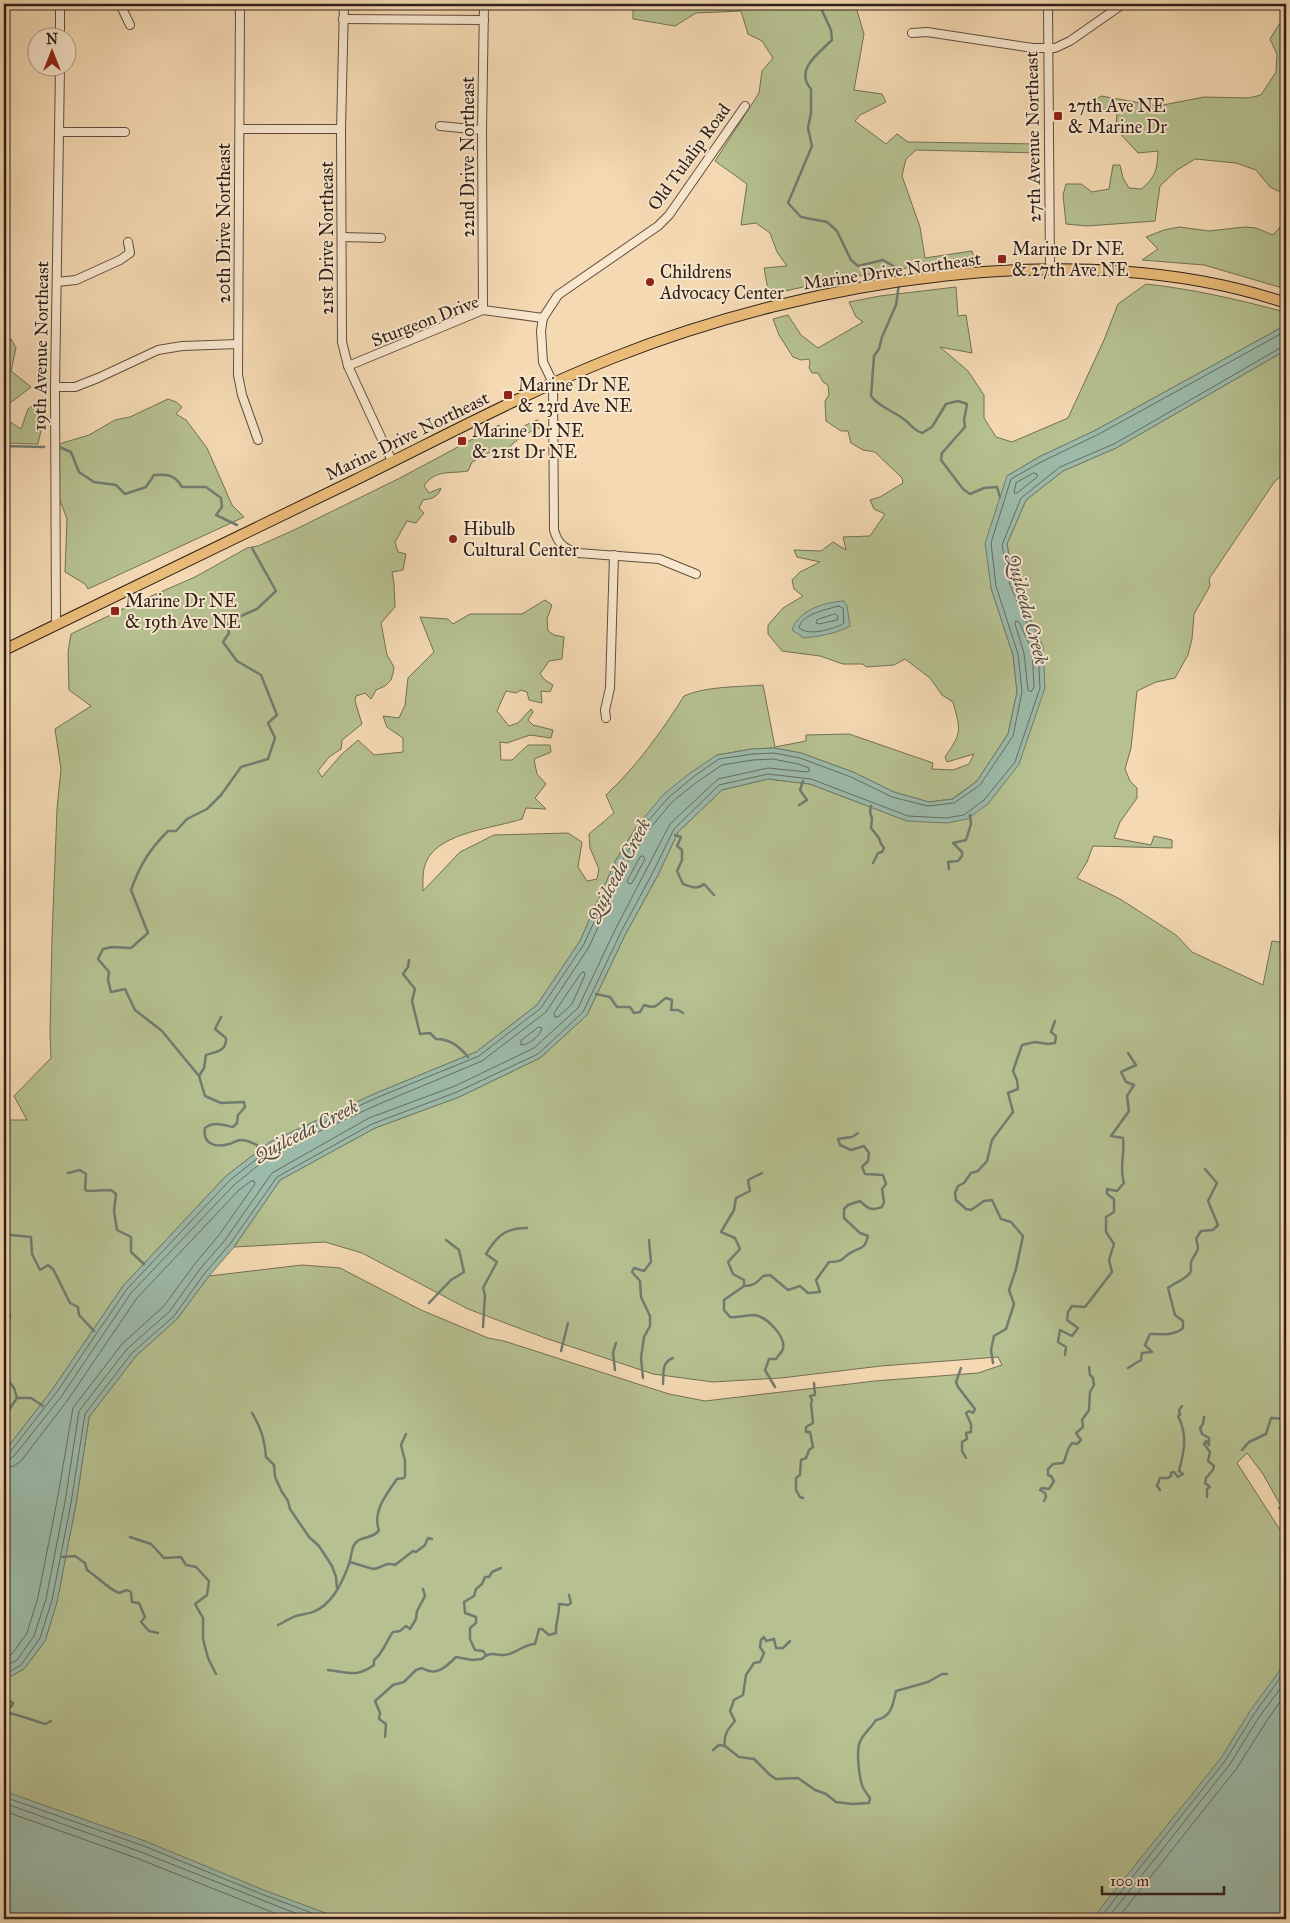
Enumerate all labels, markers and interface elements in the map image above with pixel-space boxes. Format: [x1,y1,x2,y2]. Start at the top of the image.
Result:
north arrow [28,28,78,78]
text: N [46,31,58,48]
street label: 27th Avenue Northeast [1020,51,1045,223]
street label: 22nd Drive Northeast [457,76,479,238]
place label: 27th Ave NE & Marine Dr [1068,95,1167,138]
street label: Old Tulalip Road [643,99,735,215]
marker: 27th Ave NE & Marine Dr [1052,110,1064,122]
street label: 20th Drive Northeast [213,142,235,303]
street label: 21st Drive Northeast [316,161,338,315]
place label: Marine Dr NE & 27th Ave NE [1012,238,1129,281]
street label: Marine Drive Northeast [802,248,983,294]
marker: Marine Dr NE & 27th Ave NE [996,253,1008,265]
street label: 19th Avenue Northeast [29,260,53,431]
place label: Childrens Advocacy Center [659,261,784,304]
marker: Childrens Advocacy Center [644,276,656,288]
street label: Sturgeon Drive [368,290,482,353]
place label: Marine Dr NE & 23rd Ave NE [518,374,632,417]
street label: Marine Drive Northeast [321,386,493,485]
marker: Marine Dr NE & 23rd Ave NE [502,389,514,401]
place label: Marine Dr NE & 21st Dr NE [472,420,584,463]
marker: Marine Dr NE & 21st Dr NE [456,435,468,447]
place label: Hibulb Cultural Center [463,518,579,561]
marker: Hibulb Cultural Center [447,533,459,545]
water label: Quilceda Creek [1001,550,1054,668]
place label: Marine Dr NE & 19th Ave NE [125,590,240,633]
marker: Marine Dr NE & 19th Ave NE [109,605,121,617]
water label: Quilceda Creek [581,814,656,927]
water label: Quilceda Creek [249,1094,363,1167]
scale bar [1102,1863,1225,1895]
text: 100 m [1110,1872,1150,1890]

